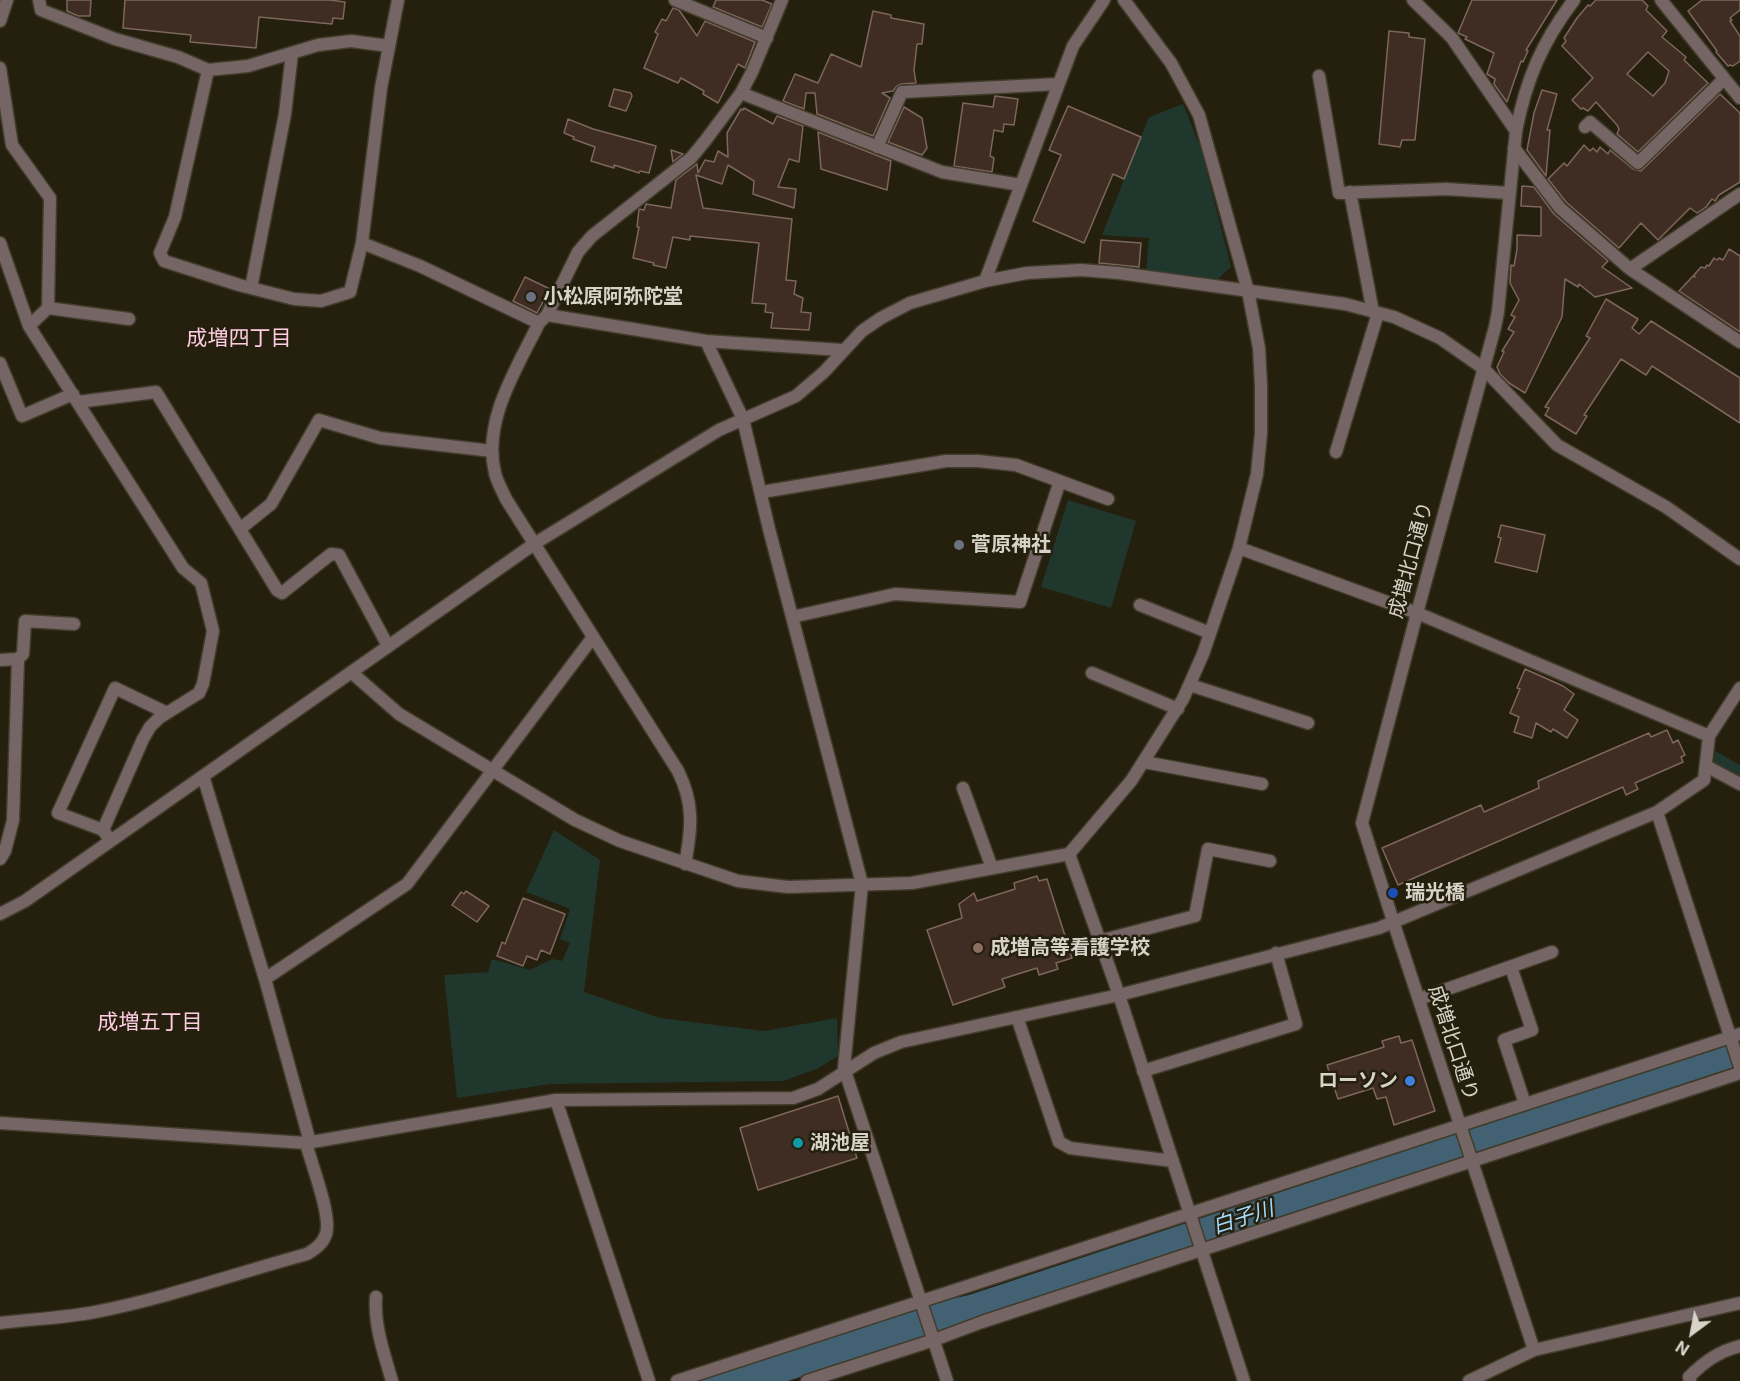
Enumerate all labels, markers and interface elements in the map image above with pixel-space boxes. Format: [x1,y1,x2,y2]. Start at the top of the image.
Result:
place label: 小松原阿弥陀堂 [543,285,683,309]
marker: 小松原阿弥陀堂 [524,290,538,304]
district label: 成増四丁目 [187,326,291,352]
street label: 成増北口通り [1384,499,1438,621]
place label: 菅原神社 [971,533,1051,557]
marker: 菅原神社 [952,538,966,552]
place label: 瑞光橋 [1405,881,1465,905]
marker: 瑞光橋 [1386,886,1400,900]
place label: 成増高等看護学校 [990,936,1150,960]
marker: 成増高等看護学校 [971,941,985,955]
street label: 成増北口通り [1423,982,1483,1104]
district label: 成増五丁目 [98,1010,202,1036]
place label: ローソン [1318,1069,1398,1093]
marker: ローソン [1403,1074,1417,1088]
place label: 湖池屋 [810,1131,870,1155]
marker: 湖池屋 [791,1136,805,1150]
water label: 白子川 [1209,1196,1277,1240]
north arrow [1662,1303,1722,1363]
text: N [1672,1337,1693,1360]

